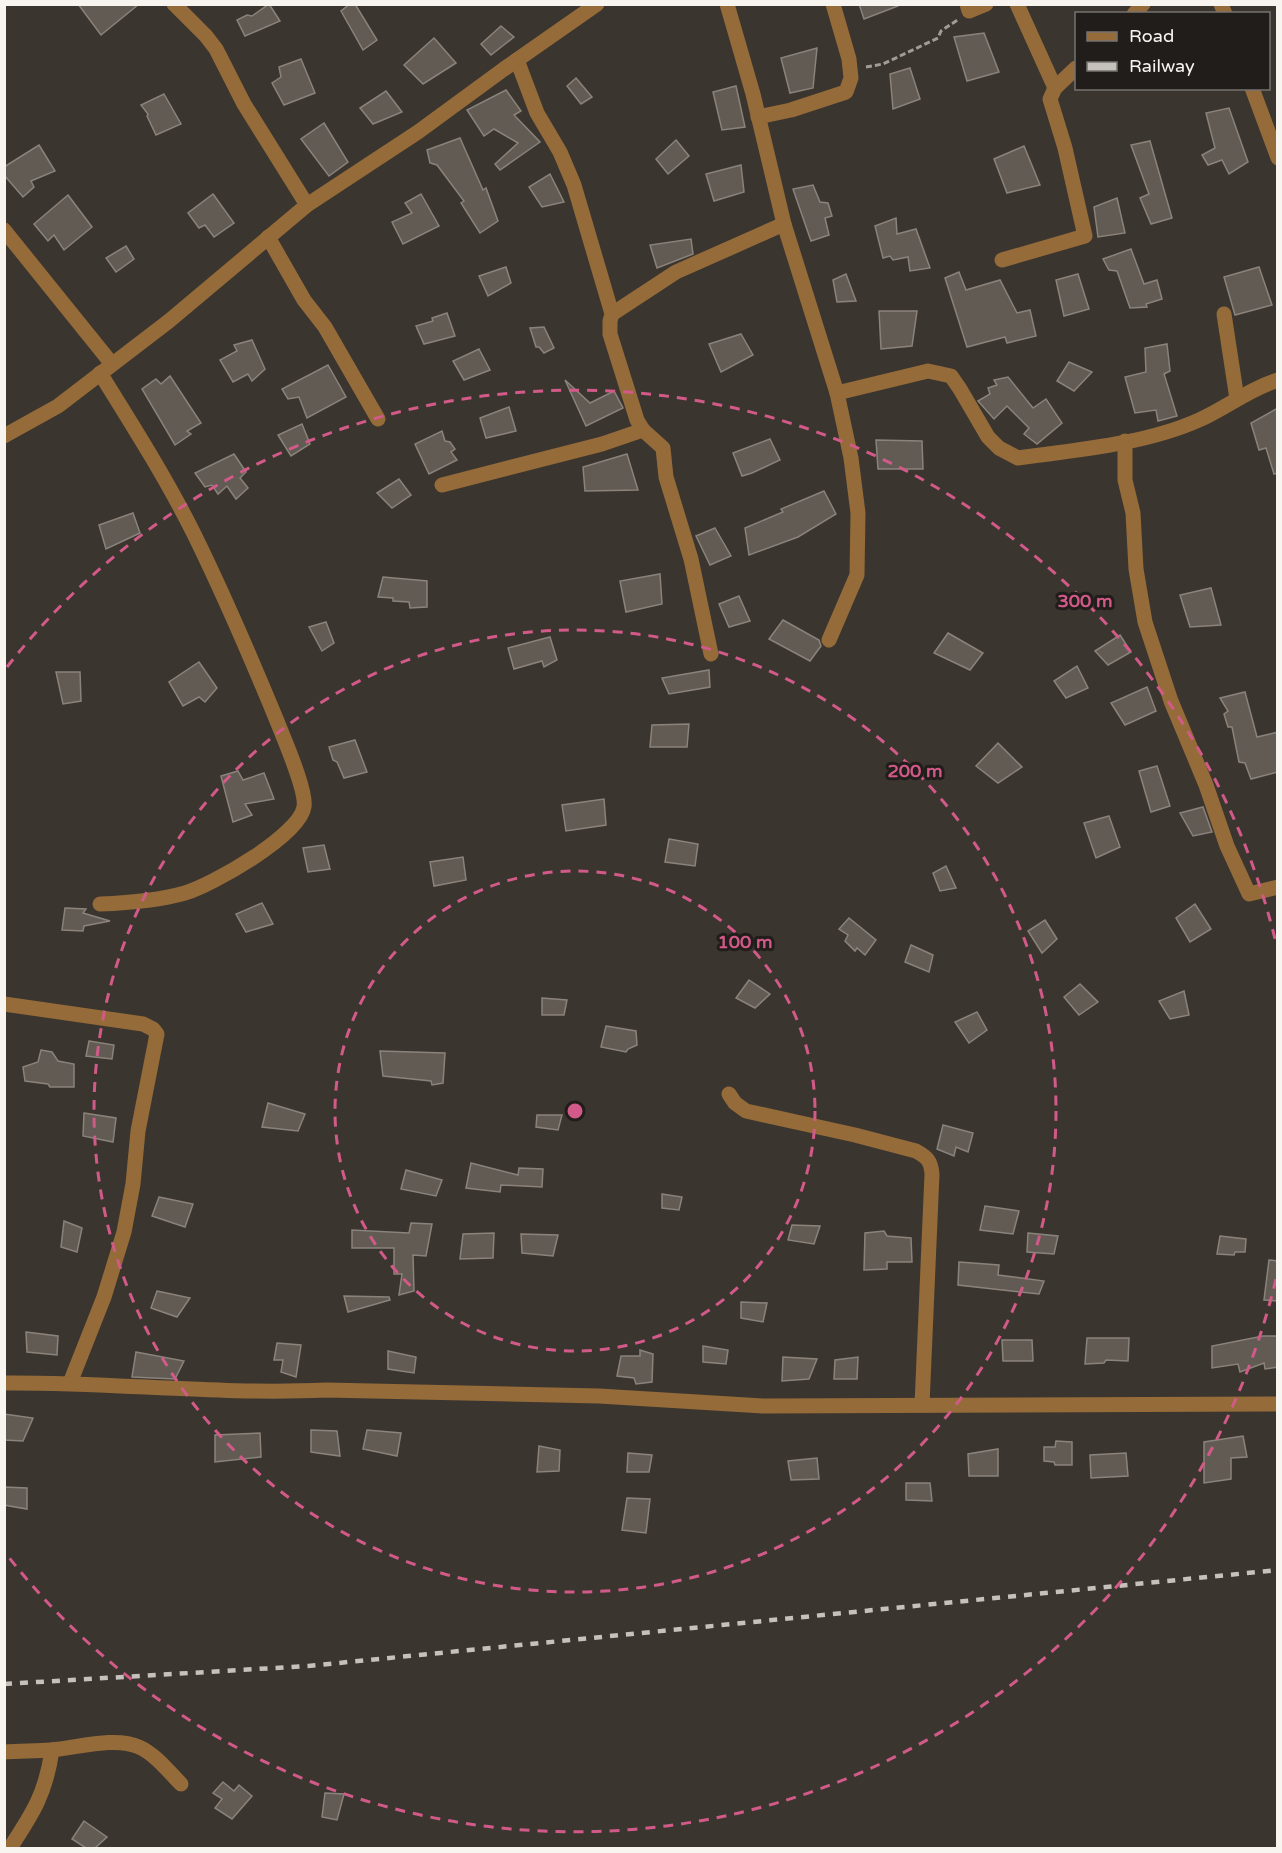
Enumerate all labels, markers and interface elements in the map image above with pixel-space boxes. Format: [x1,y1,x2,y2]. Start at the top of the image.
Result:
legend [1075,12,1270,90]
text: Road [1129,25,1174,47]
text: Railway [1129,55,1195,77]
text: 300 m [1057,590,1113,612]
text: 200 m [887,760,943,782]
text: 100 m [717,931,773,953]
centre of rings [565,1101,585,1121]

